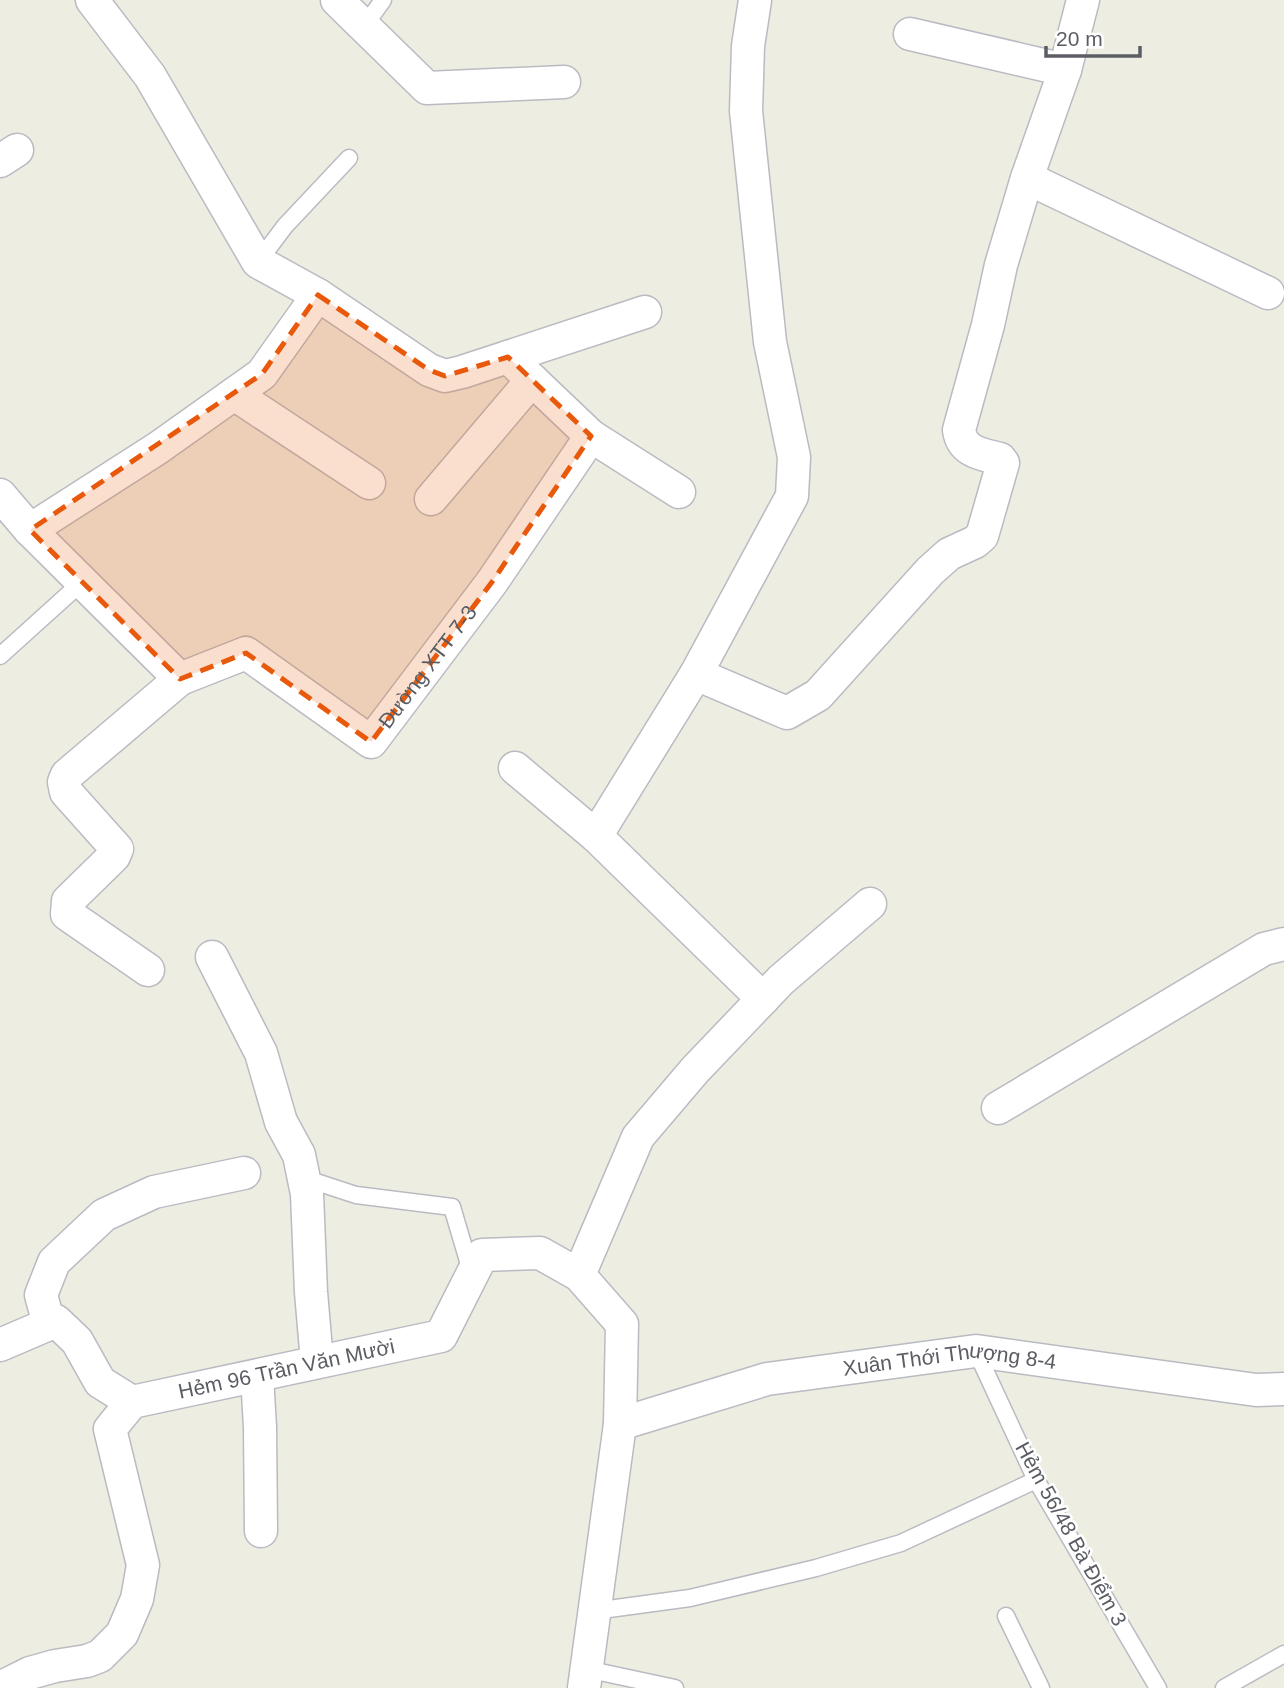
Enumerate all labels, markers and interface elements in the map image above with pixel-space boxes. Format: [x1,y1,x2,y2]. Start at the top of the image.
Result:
scale bar [1046,14,1140,58]
text: 20 m [1056,27,1103,50]
street label: Đường XTT 7-3 [374,601,481,733]
street label: Hẻm 96 Trần Văn Mười [176,1334,397,1403]
street label: Xuân Thới Thượng 8-4 [842,1338,1058,1380]
street label: Hẻm 56/48 Bà Điểm 3 [1011,1438,1132,1630]

